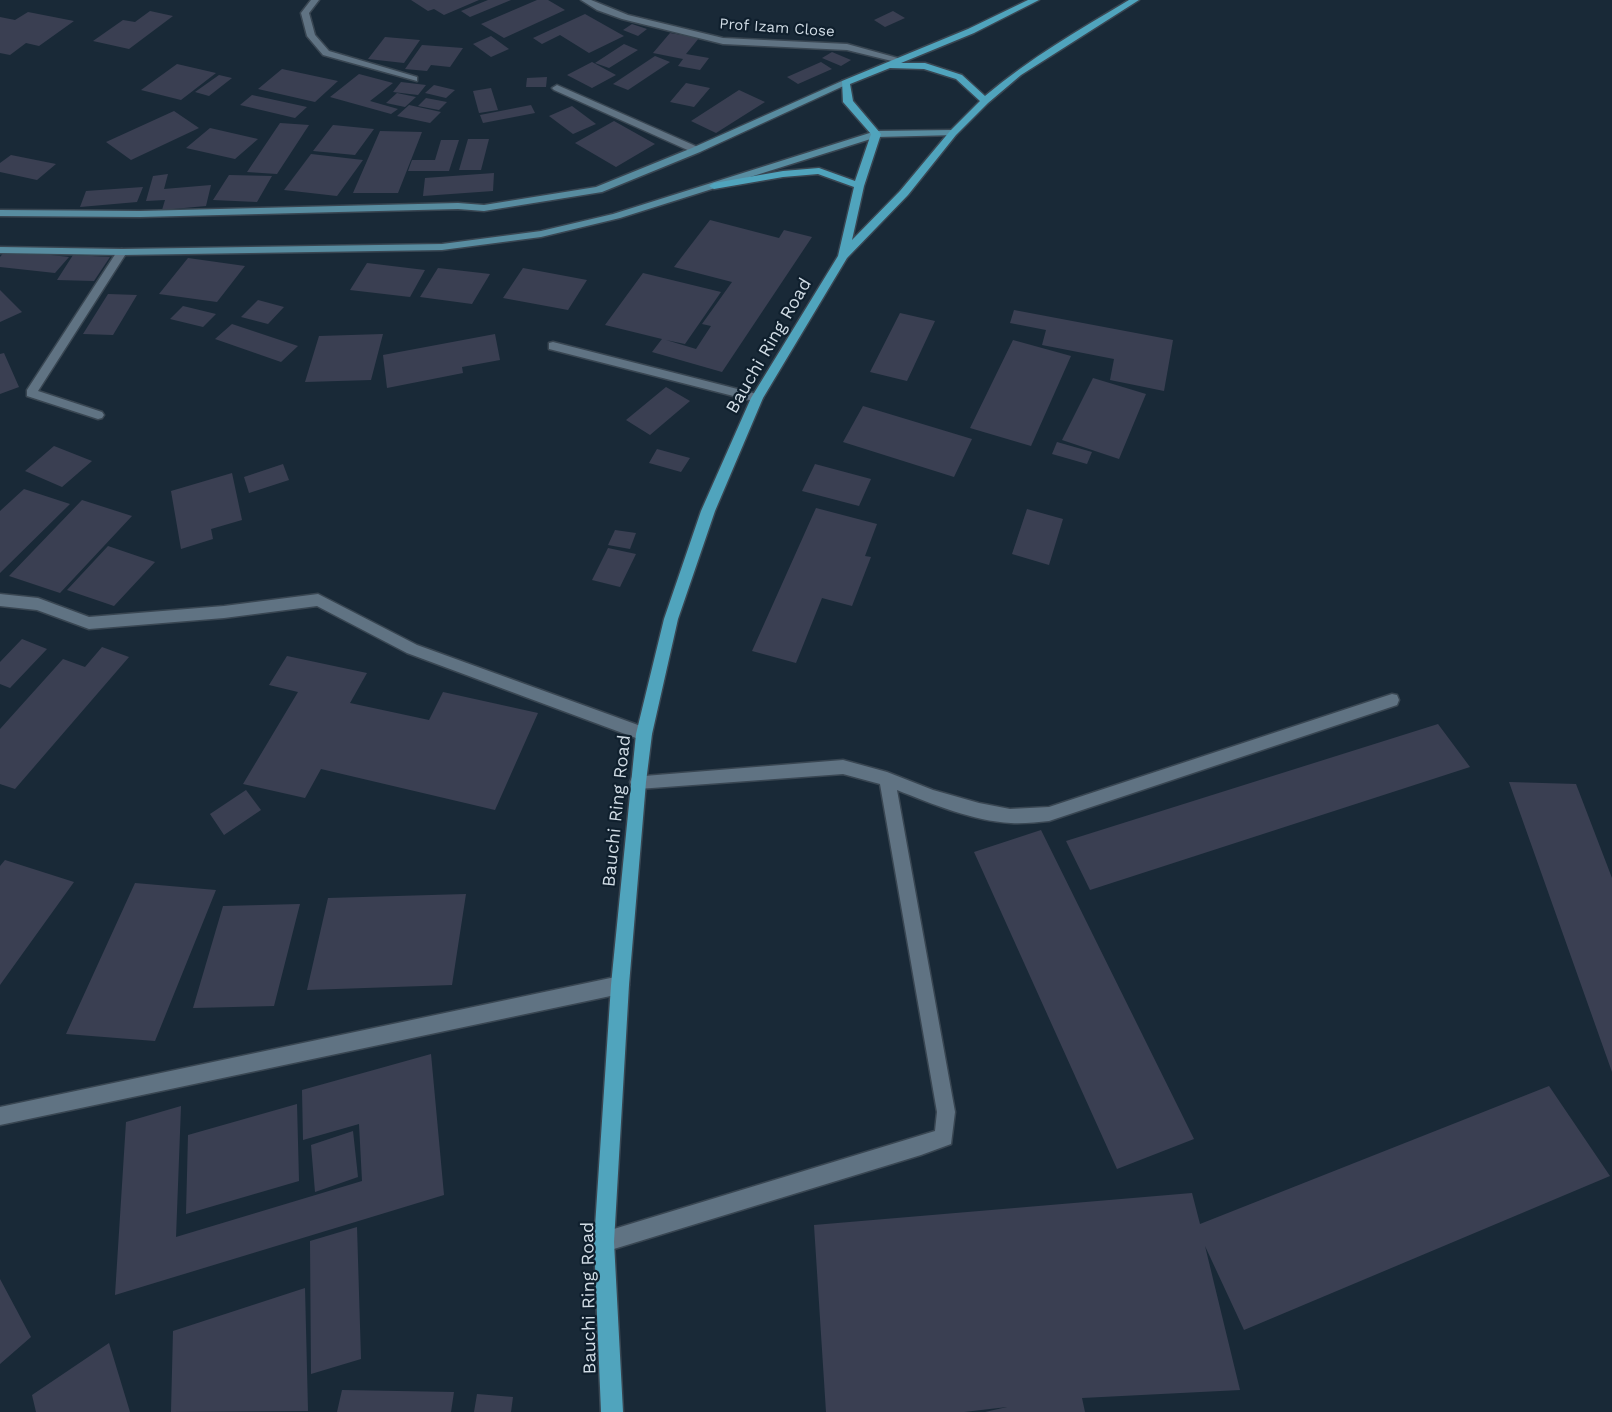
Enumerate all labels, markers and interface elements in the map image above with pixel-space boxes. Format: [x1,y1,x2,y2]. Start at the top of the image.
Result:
street label: Prof Izam Close [719,15,835,41]
street label: Bauchi Ring Road [721,274,817,418]
street label: Bauchi Ring Road [598,734,636,888]
street label: Bauchi Ring Road [577,1221,601,1375]

